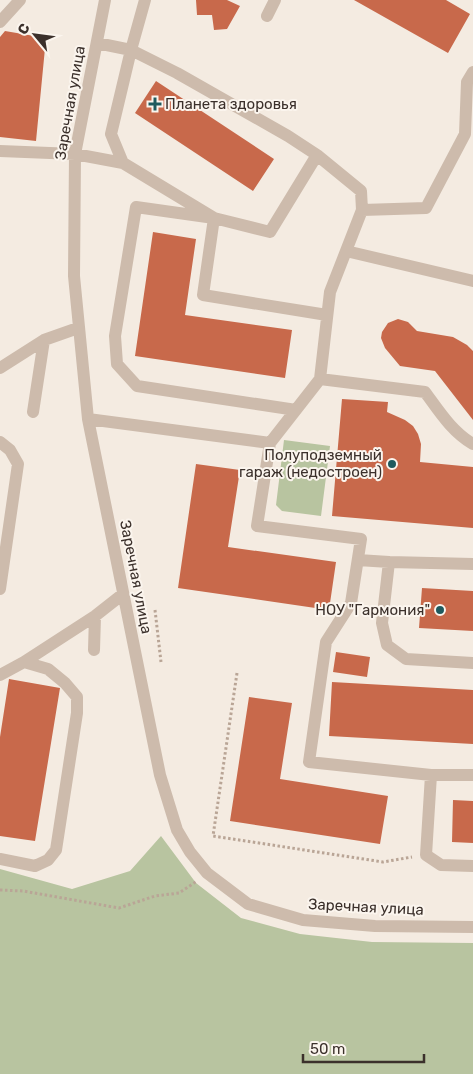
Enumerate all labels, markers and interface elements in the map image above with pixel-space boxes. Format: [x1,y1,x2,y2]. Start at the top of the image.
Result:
north arrow [10,10,60,60]
text: С [14,20,34,37]
street label: Заречная улица [51,45,89,161]
place label: Планета здоровья [165,95,297,113]
marker: Планета здоровья [149,98,161,110]
place label: Полуподземный гараж (недостроен) [239,446,382,481]
marker: Полуподземный гараж (недостроен) [386,458,398,470]
street label: Заречная улица [116,519,156,635]
place label: НОУ "Гармония" [315,601,430,619]
marker: НОУ "Гармония" [434,604,446,616]
street label: Заречная улица [308,895,424,919]
scale bar [303,1032,424,1064]
text: 50 m [310,1040,345,1058]

